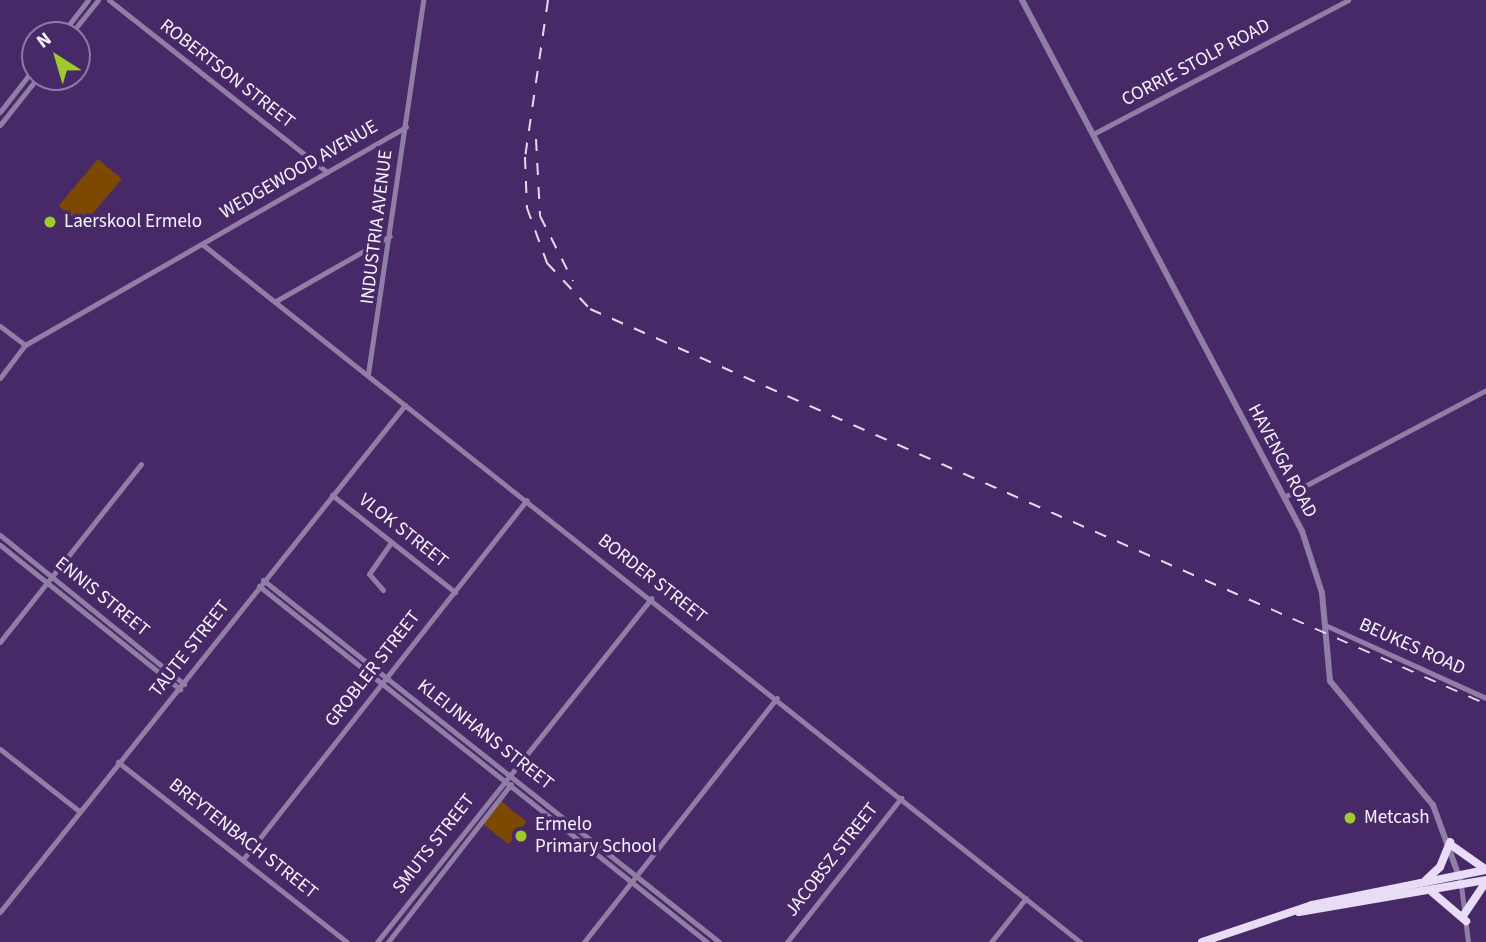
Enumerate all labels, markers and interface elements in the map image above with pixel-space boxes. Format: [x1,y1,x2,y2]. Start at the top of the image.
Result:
street label: ROBERTSON STREET [155,14,299,134]
street label: CORRIE STOLP ROAD [1118,14,1274,112]
north arrow [21,21,91,91]
text: N [31,26,57,55]
street label: WEDGEWOOD AVENUE [216,116,382,224]
street label: INDUSTRIA AVENUE [356,149,398,305]
place label: Laerskool Ermelo [64,211,202,233]
marker: Laerskool Ermelo [42,214,58,230]
street label: HAVENGA ROAD [1242,400,1322,522]
street label: VLOK STREET [354,489,452,573]
street label: BORDER STREET [593,529,711,629]
street label: ENNIS STREET [50,552,154,642]
street label: TAUTE STREET [145,596,235,702]
street label: GROBLER STREET [321,606,425,732]
street label: BEUKES ROAD [1355,613,1469,681]
street label: KLEIJNHANS STREET [412,675,558,795]
street label: BREYTENBACH STREET [164,774,322,904]
street label: SMUTS STREET [388,789,480,899]
street label: JACOBSZ STREET [780,799,884,921]
place label: Metcash [1364,807,1430,829]
marker: Metcash [1342,810,1358,826]
place label: Ermelo Primary School [535,814,657,858]
marker: Ermelo Primary School [513,828,529,844]

